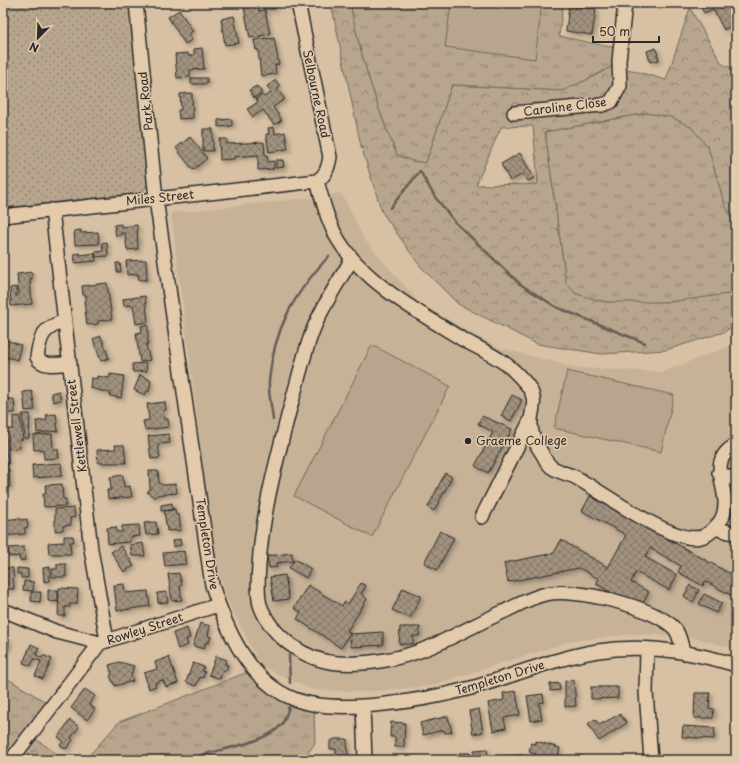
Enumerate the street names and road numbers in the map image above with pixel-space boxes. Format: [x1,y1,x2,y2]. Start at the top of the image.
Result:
street label: Selbourne Road [299,48,335,140]
street label: Park Road [133,71,157,132]
street label: Caroline Close [522,92,607,120]
street label: Miles Street [125,184,195,210]
street label: Kettlewell Street [61,378,91,474]
street label: Templeton Drive [192,497,224,591]
street label: Rowley Street [104,607,185,649]
street label: Templeton Drive [453,655,547,699]

